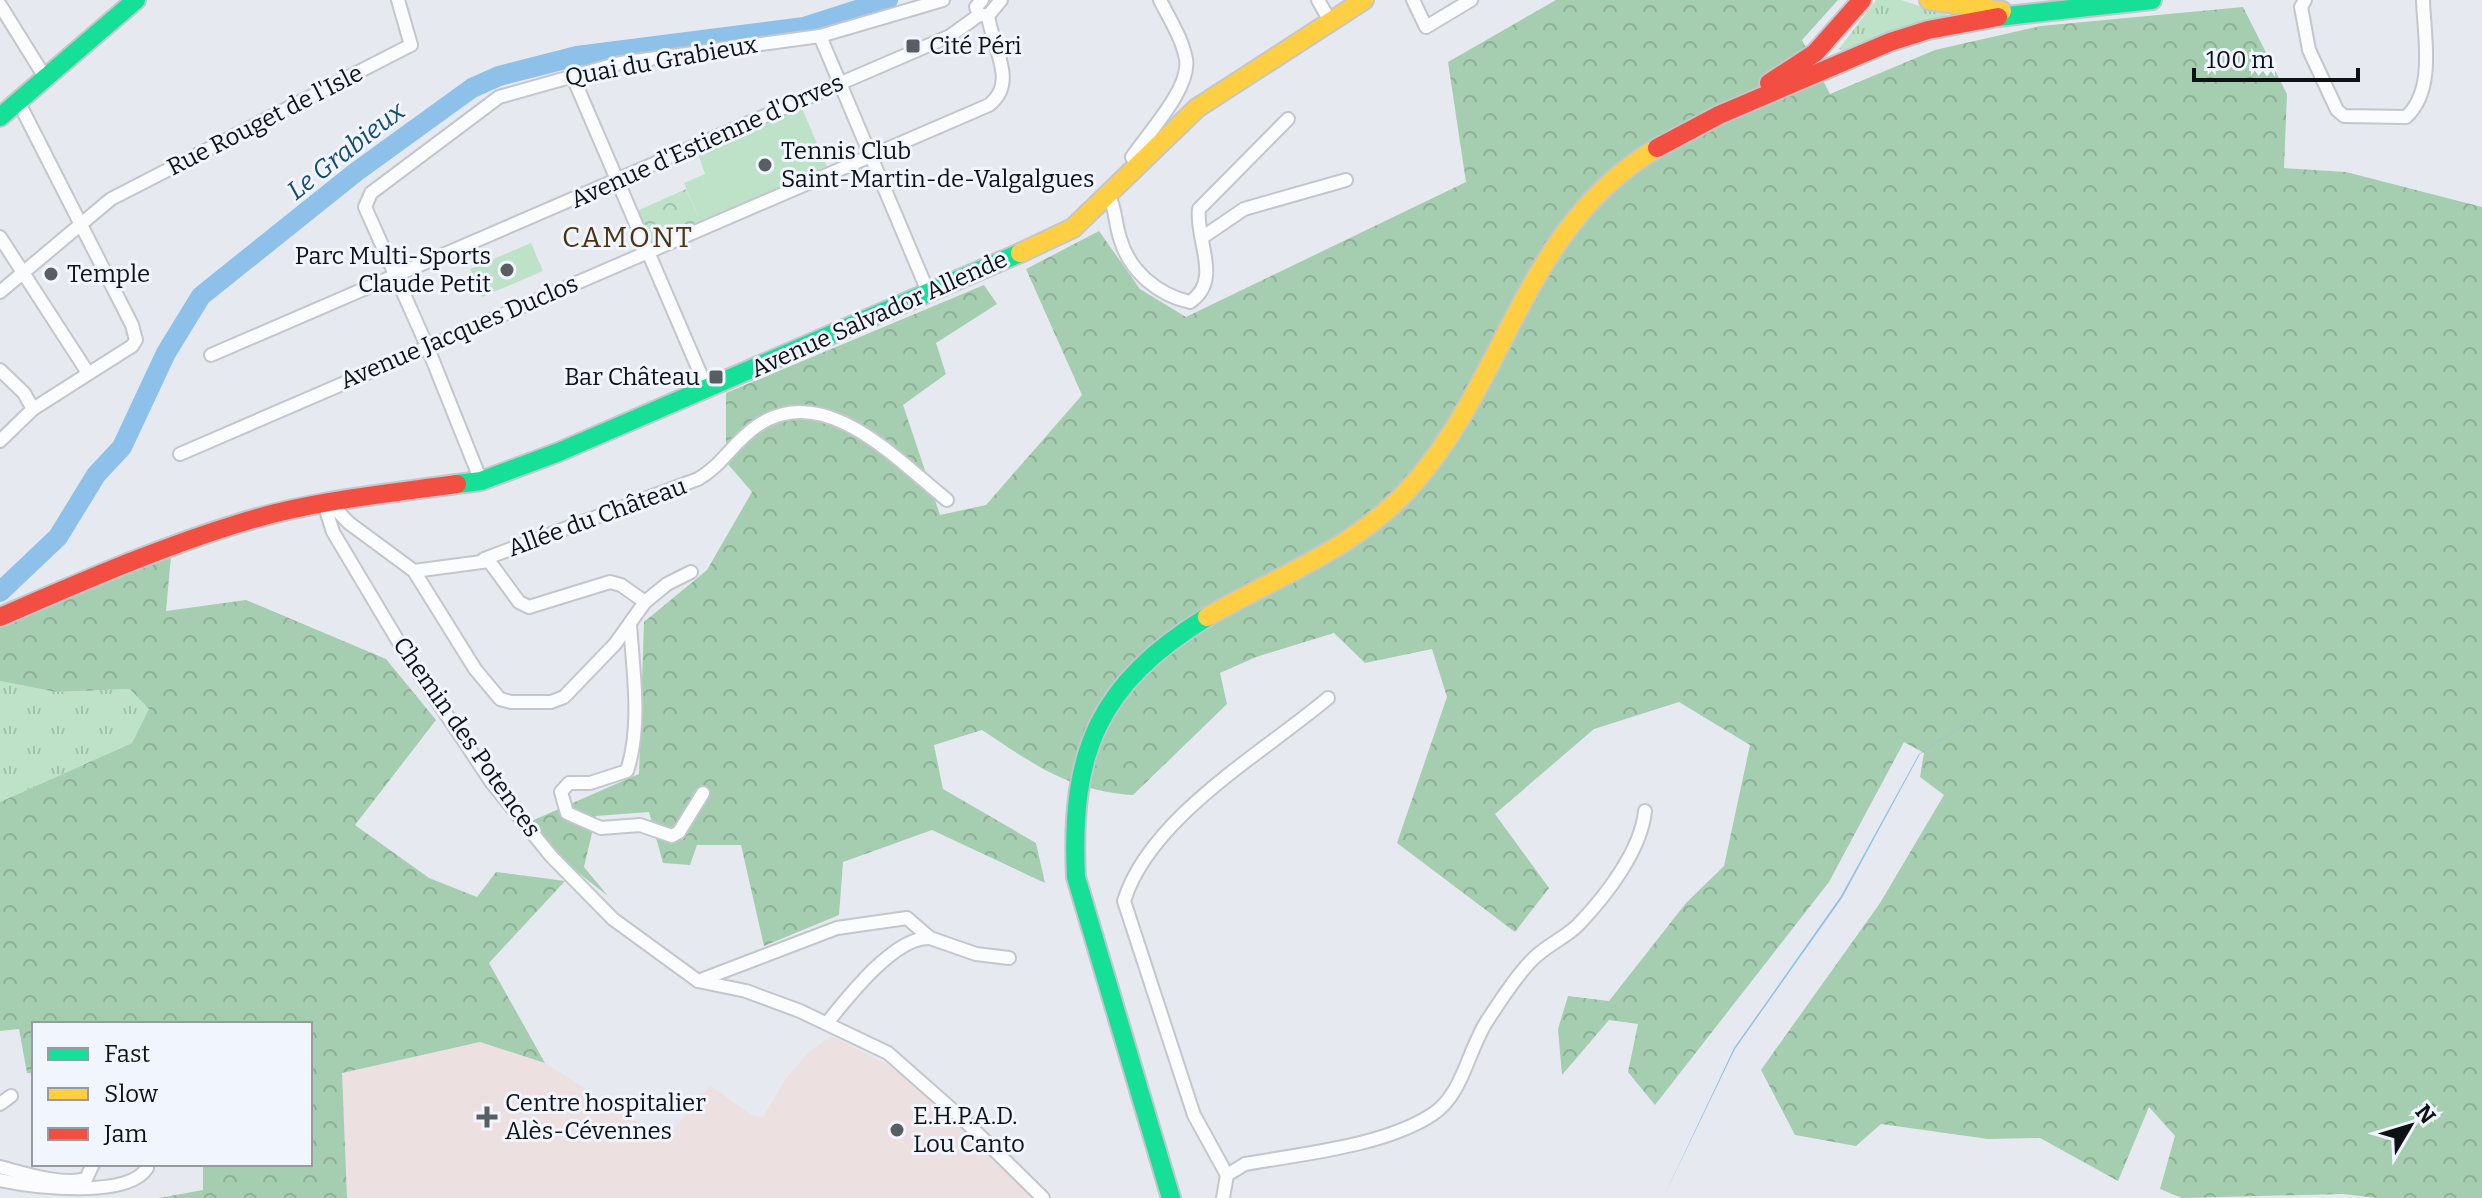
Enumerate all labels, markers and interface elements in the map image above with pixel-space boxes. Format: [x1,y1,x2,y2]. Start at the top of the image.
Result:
street label: Quai du Grabieux [563,30,759,92]
place label: Cité Péri [929,32,1022,60]
scale bar [2194,32,2358,82]
marker: Cité Péri [904,37,922,55]
text: 100 m [2206,46,2274,74]
street label: Rue Rouget de l'Isle [163,59,367,181]
street label: Avenue d'Estienne d'Orves [566,68,848,214]
water label: Le Grabieux [281,95,412,206]
place label: Tennis Club Saint-Martin-de-Valgalgues [781,137,1094,193]
marker: Tennis Club Saint-Martin-de-Valgalgues [756,156,774,174]
district label: CAMONT [562,221,694,254]
place label: Parc Multi-Sports Claude Petit [295,242,491,298]
street label: Avenue Salvador Allende [747,245,1011,383]
place label: Temple [67,260,150,288]
marker: Parc Multi-Sports Claude Petit [498,261,516,279]
marker: Temple [42,265,60,283]
street label: Avenue Jacques Duclos [336,269,582,395]
place label: Bar Château [564,363,700,391]
marker: Bar Château [707,368,725,386]
street label: Allée du Château [504,472,690,562]
street label: Chemin des Potences [387,632,547,842]
legend [32,1022,312,1166]
text: Fast [104,1040,150,1068]
text: Slow [104,1080,159,1108]
north arrow [2370,1086,2450,1166]
place label: Centre hospitalier Alès-Cévennes [505,1089,706,1145]
text: N [2409,1099,2441,1129]
place label: E.H.P.A.D. Lou Canto [913,1102,1025,1158]
marker: Centre hospitalier Alès-Cévennes [476,1106,498,1128]
text: Jam [103,1120,148,1148]
marker: E.H.P.A.D. Lou Canto [888,1121,906,1139]

